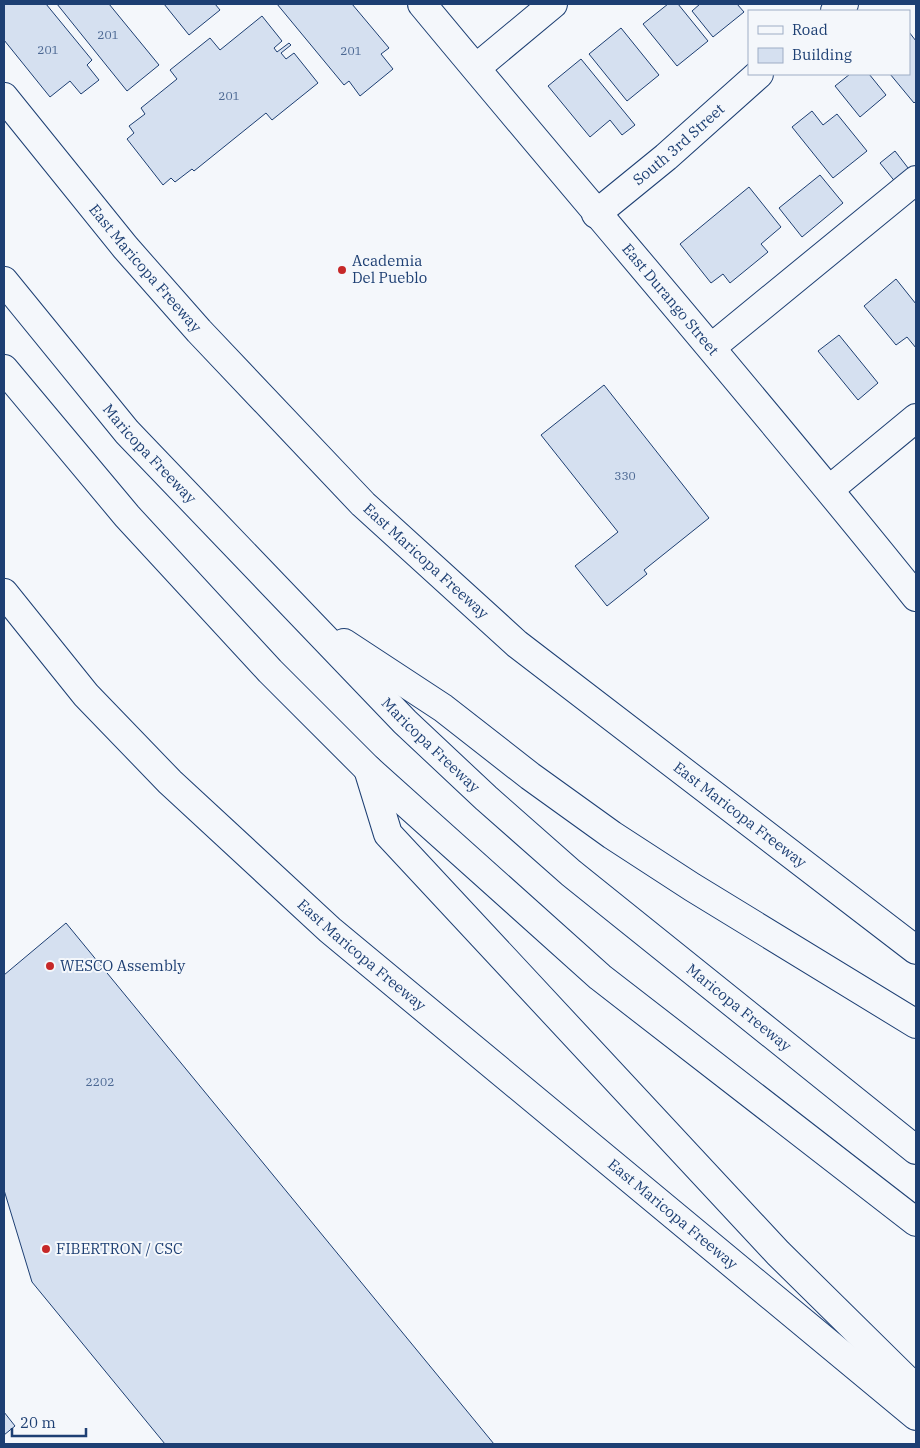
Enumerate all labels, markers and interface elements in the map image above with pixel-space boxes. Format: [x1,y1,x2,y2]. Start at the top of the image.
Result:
legend [748,10,910,75]
text: Road [792,20,828,39]
house number: 201 [97,27,119,42]
house number: 201 [37,42,59,57]
house number: 201 [340,43,362,58]
text: Building [792,45,852,64]
house number: 201 [218,88,240,103]
street label: South 3rd Street [629,99,728,189]
street label: East Maricopa Freeway [85,200,206,336]
street label: East Durango Street [618,239,723,359]
place label: Academia Del Pueblo [352,251,427,287]
marker: Academia Del Pueblo [336,264,348,276]
street label: Maricopa Freeway [99,400,201,507]
house number: 330 [614,468,636,483]
street label: East Maricopa Freeway [360,499,493,623]
street label: Maricopa Freeway [378,693,484,796]
street label: East Maricopa Freeway [670,757,811,872]
street label: East Maricopa Freeway [294,895,430,1015]
place label: WESCO Assembly [60,956,185,975]
street label: Maricopa Freeway [683,959,795,1055]
marker: WESCO Assembly [44,960,56,972]
house number: 2202 [86,1074,114,1089]
street label: East Maricopa Freeway [604,1155,742,1273]
place label: FIBERTRON / CSC [56,1239,183,1258]
marker: FIBERTRON / CSC [40,1243,52,1255]
scale bar [12,1406,86,1438]
text: 20 m [20,1413,56,1432]

